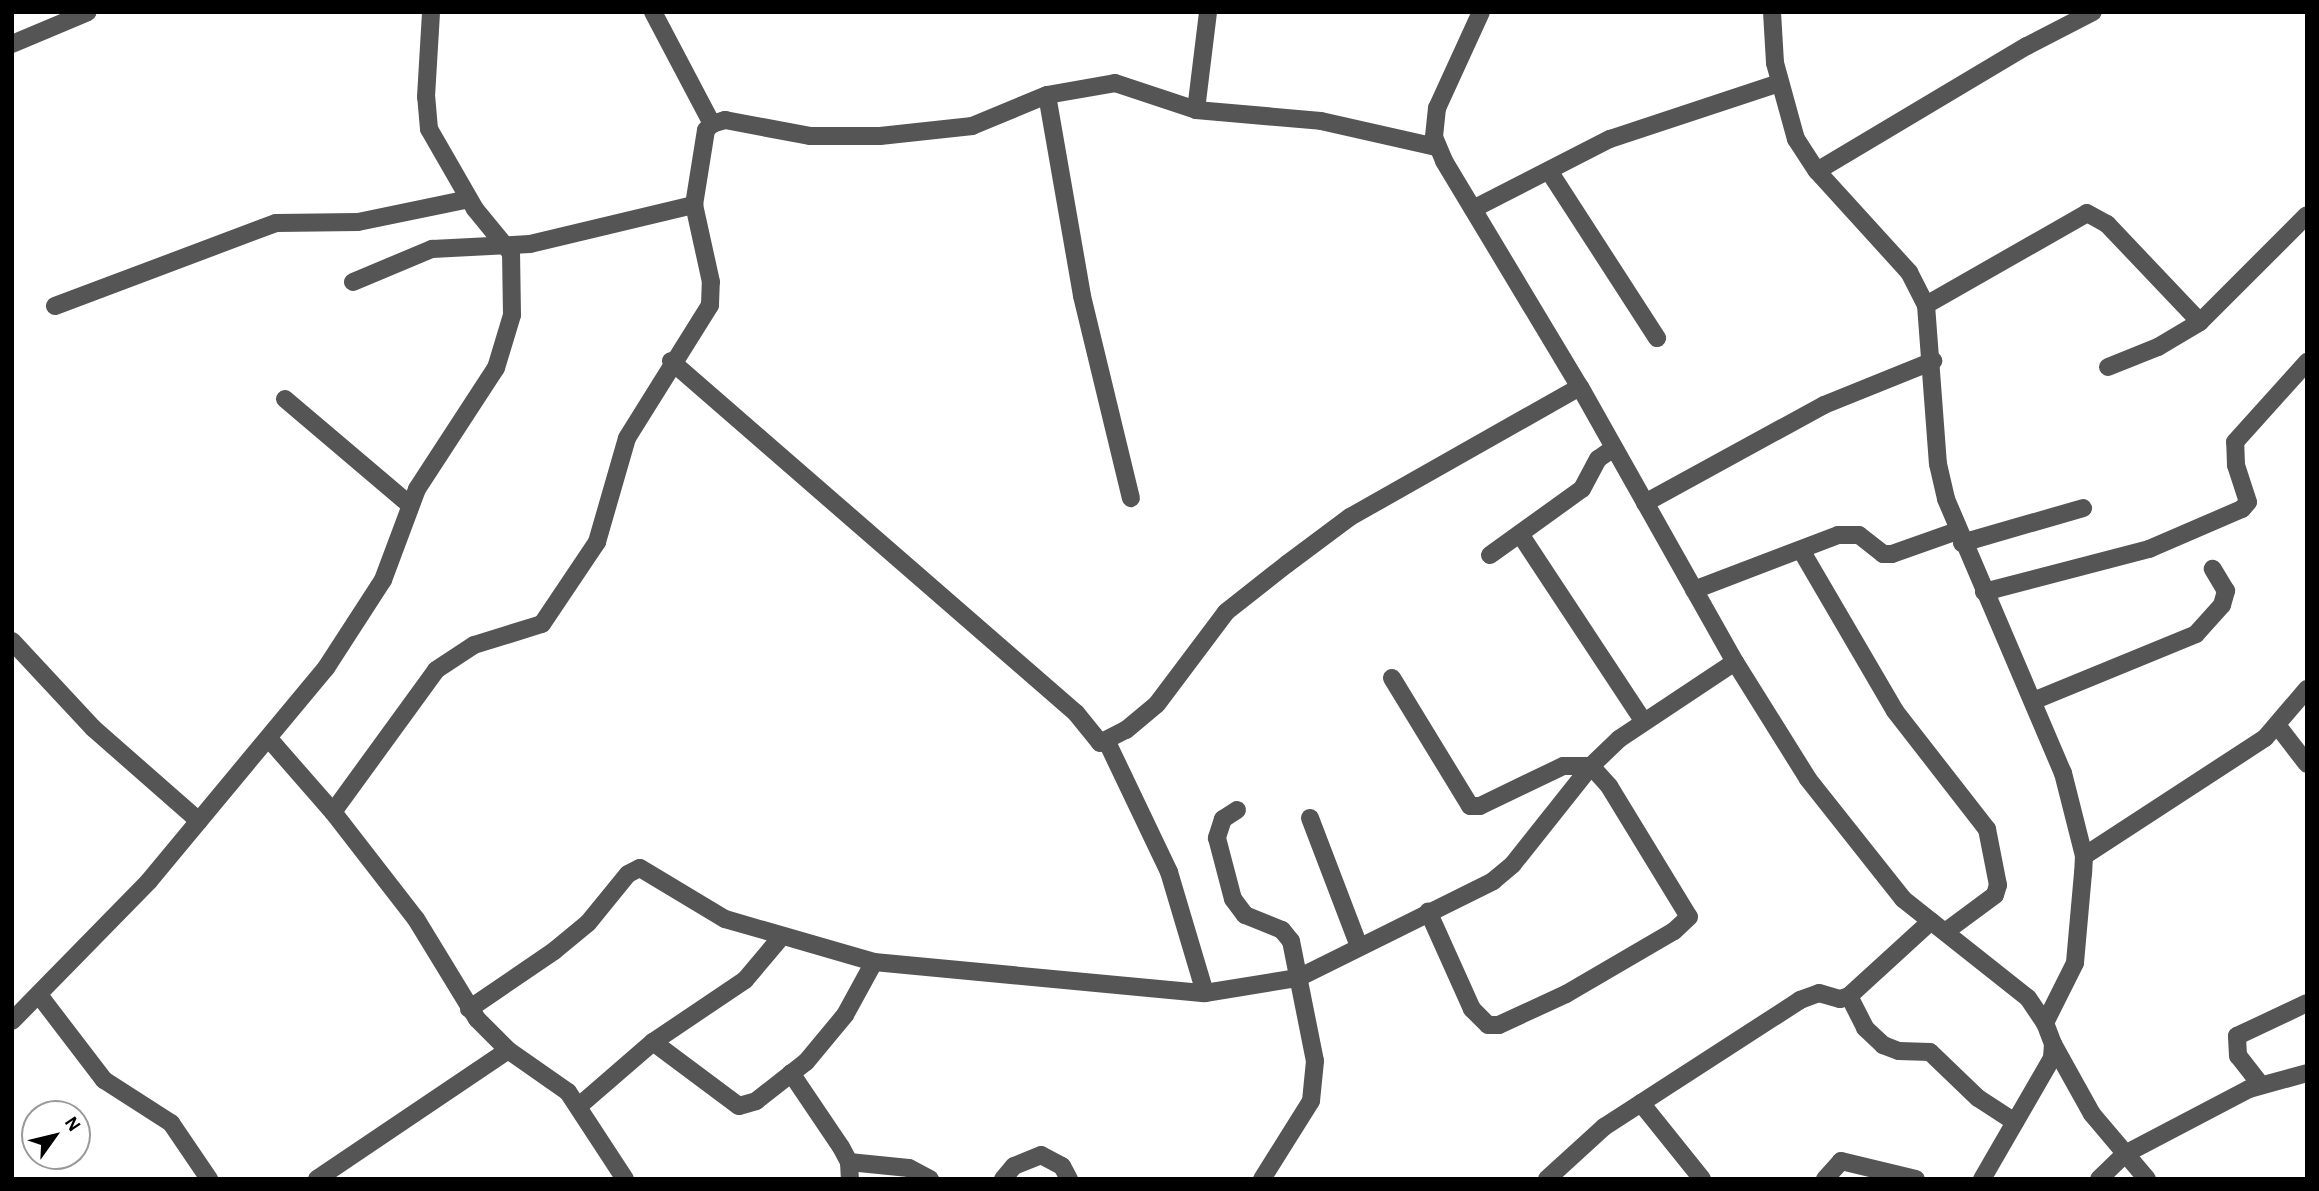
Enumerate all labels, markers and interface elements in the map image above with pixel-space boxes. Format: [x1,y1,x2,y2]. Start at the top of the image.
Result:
north arrow [21,1100,91,1170]
text: N [61,1113,84,1135]

